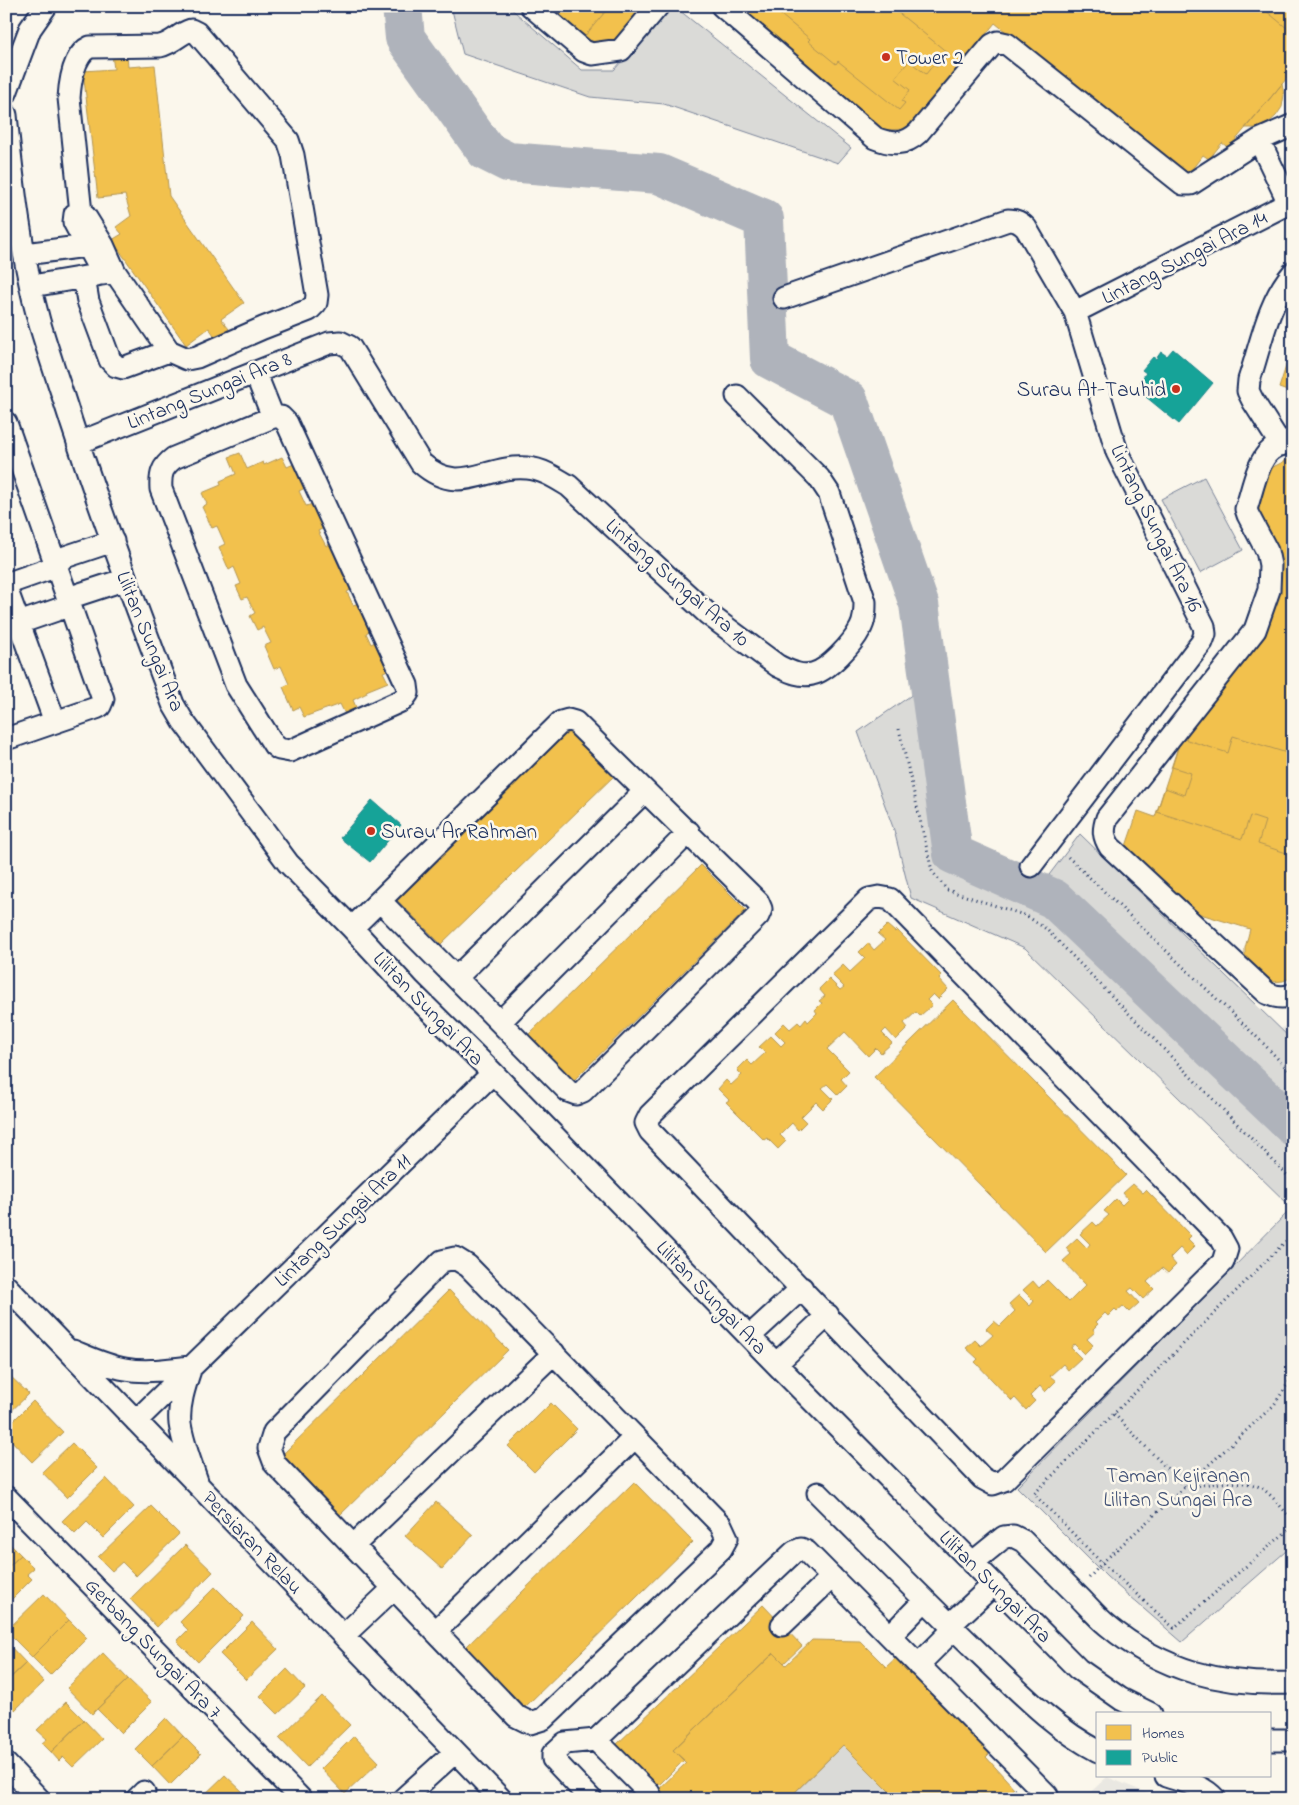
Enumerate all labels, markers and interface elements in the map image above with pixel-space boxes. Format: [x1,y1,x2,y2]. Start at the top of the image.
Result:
place label: Tower 2 [896,44,964,74]
marker: Tower 2 [880,51,892,63]
street label: Lintang Sungai Ara 14 [1097,204,1274,315]
street label: Lintang Sungai Ara 8 [123,345,297,440]
place label: Surau At-Tauhid [1017,376,1166,406]
marker: Surau At-Tauhid [1170,383,1182,395]
street label: Lintang Sungai Ara 16 [1100,440,1209,619]
street label: Lintang Sungai Ara 10 [597,512,755,656]
street label: Lilitan Sungai Ara [105,567,191,717]
place label: Surau Ar Rahman [381,818,537,848]
marker: Surau Ar Rahman [365,825,377,837]
street label: Lilitan Sungai Ara [363,945,490,1075]
street label: Lintang Sungai Ara 11 [268,1148,420,1296]
street label: Lilitan Sungai Ara [646,1234,773,1364]
park label: Taman Kejiranan Lilitan Sungai Ara [1103,1462,1253,1518]
street label: Persiaran Relau [194,1485,309,1602]
street label: Lilitan Sungai Ara [930,1524,1058,1652]
street label: Gerbang Sungai Ara 7 [75,1572,228,1729]
legend [1096,1712,1272,1778]
text: Homes [1142,1723,1185,1745]
text: Public [1142,1747,1178,1769]

